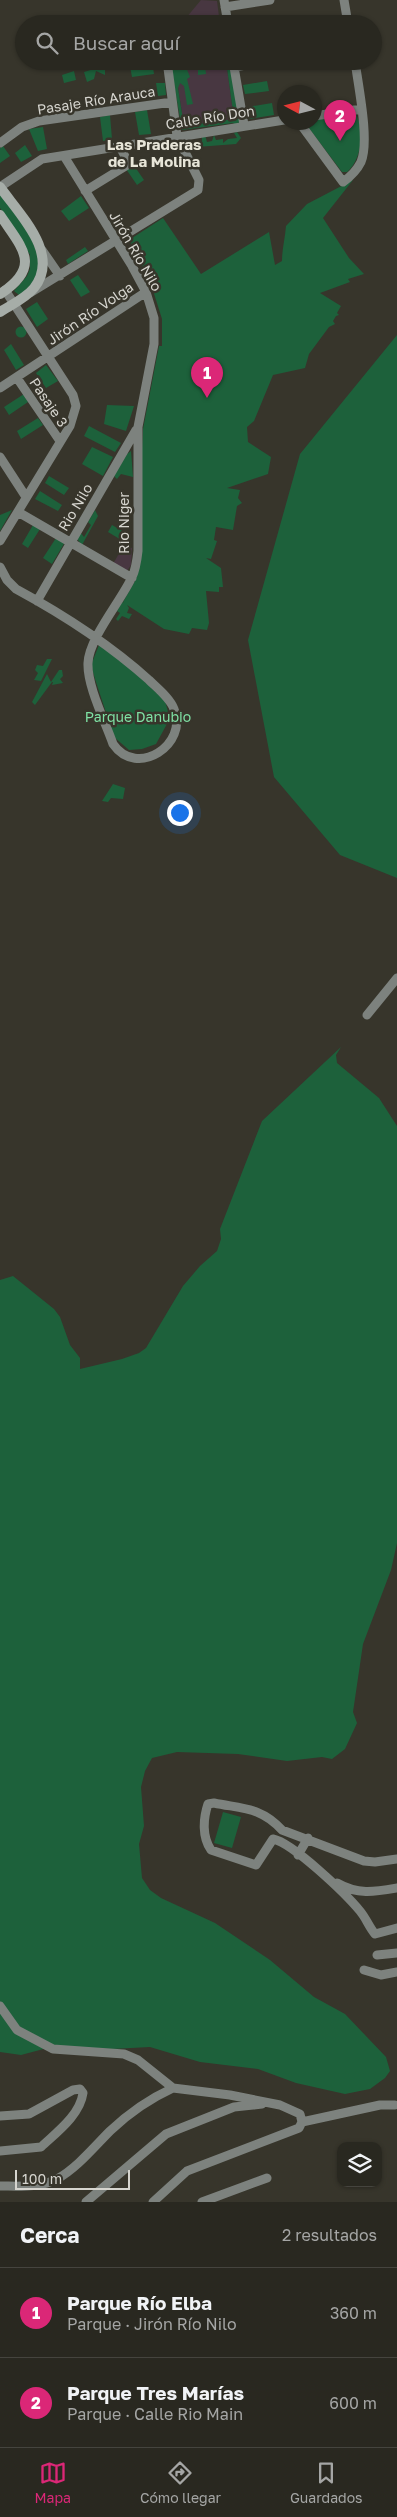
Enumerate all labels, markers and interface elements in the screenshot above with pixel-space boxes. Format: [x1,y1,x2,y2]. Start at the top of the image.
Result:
search box [15,15,382,70]
icon: search [33,29,61,57]
text: Buscar aquí [73,31,180,54]
street label: Pasaje Río Arauca [36,82,156,118]
north arrow [277,85,322,130]
pin: 2 [324,100,356,141]
street label: Calle Río Don [164,102,256,132]
district label: Las Praderas de La Molina [107,135,201,170]
street label: Jirón Río Nilo [106,208,166,294]
street label: Jirón Río Volga [44,278,136,348]
pin: 1 [191,357,223,398]
street label: Pasaje 3 [26,374,72,430]
street label: Rio Nilo [54,480,96,534]
street label: Rio Niger [115,492,132,554]
park label: Parque Danubio [85,708,191,725]
your location [167,800,193,826]
map controls [337,2142,382,2187]
button: layers [337,2142,382,2187]
scale bar [15,2167,130,2190]
text: 100 m [22,2170,62,2187]
text: Cerca [20,2222,79,2248]
text: 2 resultados [282,2225,377,2245]
text: Parque Río Elba [67,2291,212,2314]
text: 1 [32,2303,40,2323]
text: 360 m [330,2303,377,2323]
text: Parque · Jirón Río Nilo [67,2314,237,2334]
text: Parque Tres Marías [67,2381,244,2404]
text: 2 [31,2393,41,2413]
text: 600 m [329,2393,377,2413]
text: Parque · Calle Rio Main [67,2404,243,2424]
tab: Mapa [34,2459,71,2506]
tab: Cómo llegar [140,2459,221,2506]
tab: Guardados [290,2459,363,2506]

